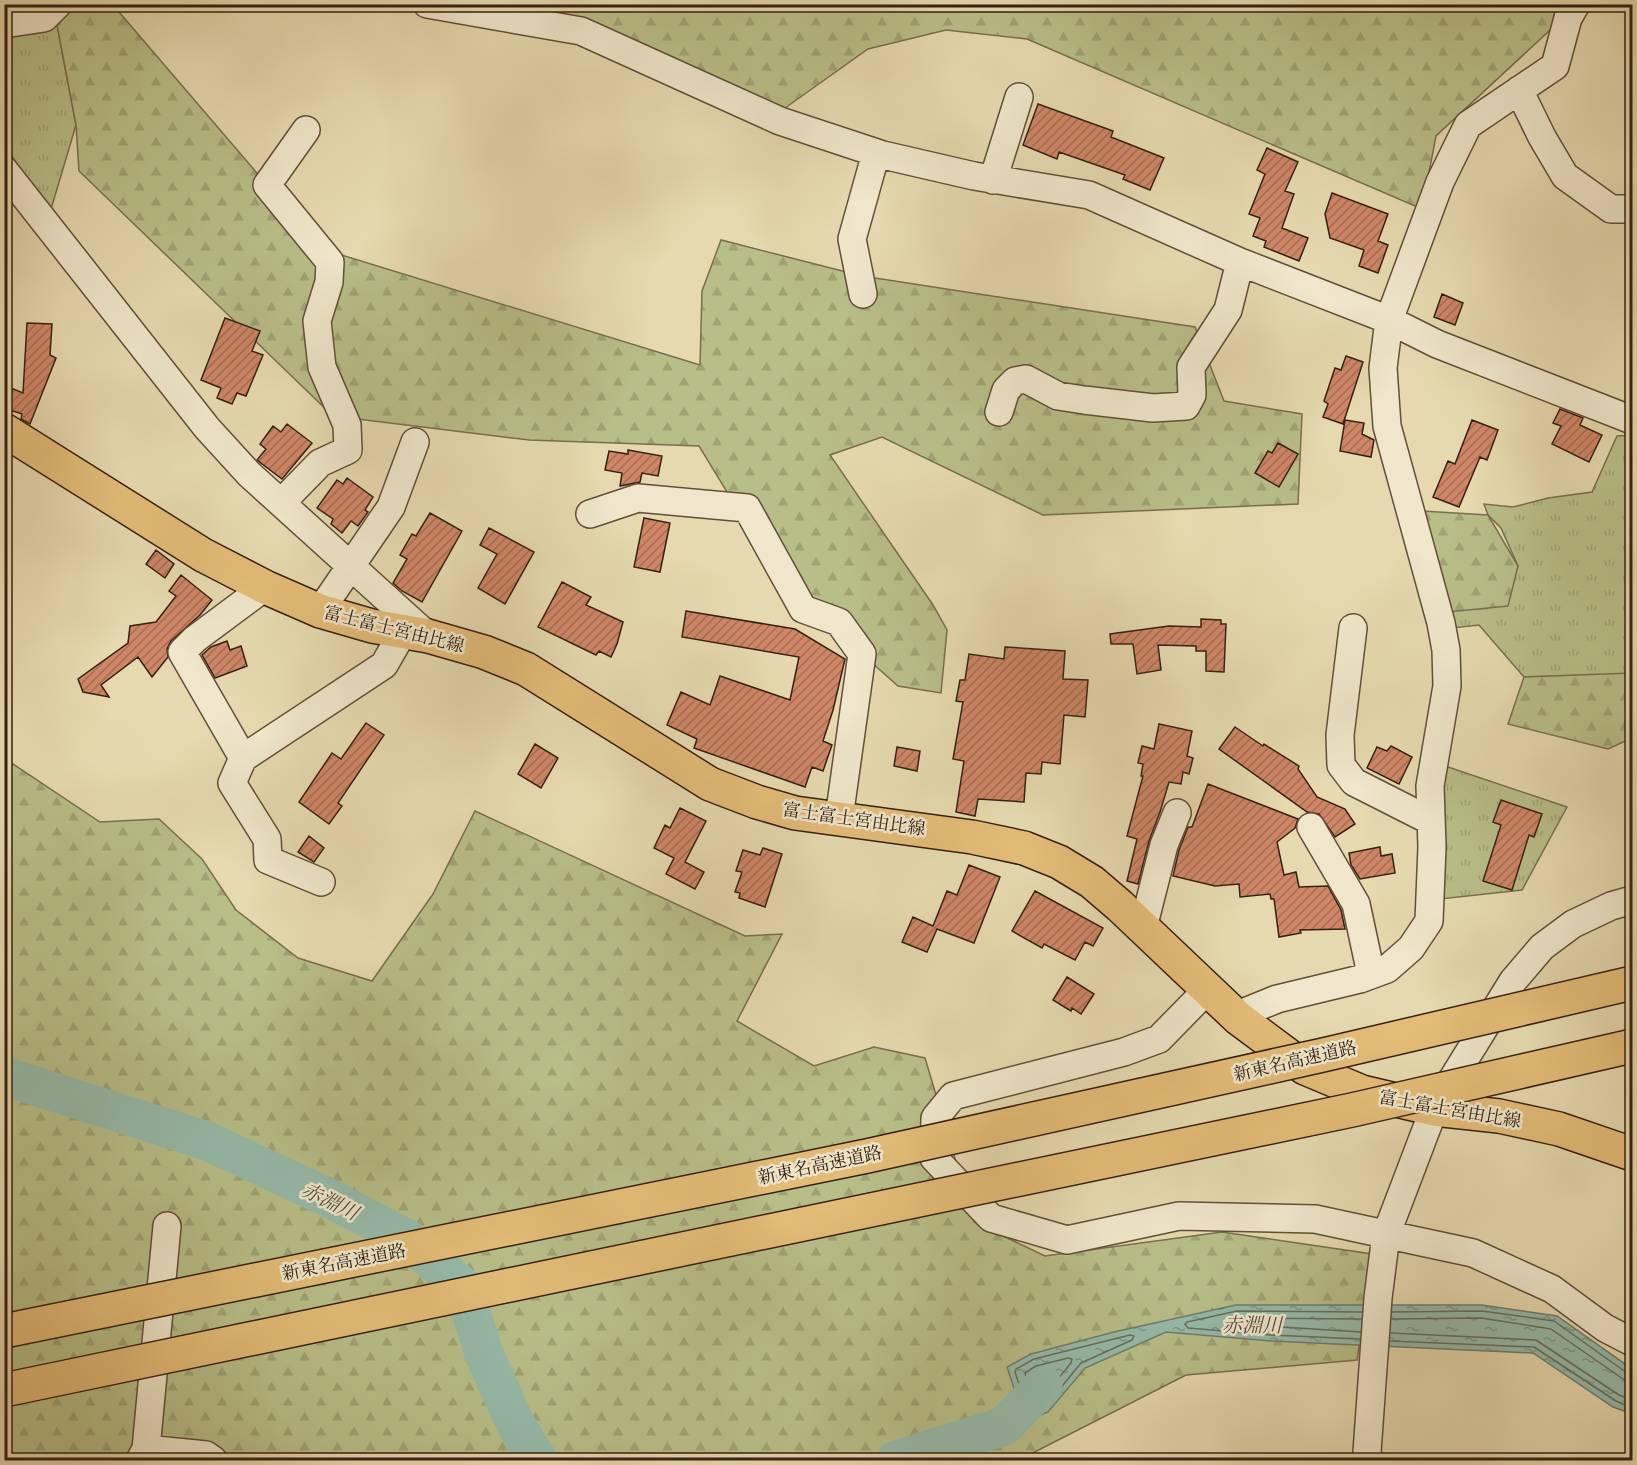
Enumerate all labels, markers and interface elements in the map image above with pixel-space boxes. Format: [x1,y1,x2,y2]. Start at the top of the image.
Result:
street label: 富士富士宮由比線 [321,601,467,657]
street label: 富士富士宮由比線 [781,798,927,840]
street label: 新東名高速道路 [1231,1036,1359,1086]
street label: 富士富士宮由比線 [1377,1086,1523,1132]
street label: 新東名高速道路 [756,1141,884,1189]
water label: 赤淵川 [298,1177,364,1226]
street label: 新東名高速道路 [280,1239,408,1285]
water label: 赤淵川 [1222,1313,1284,1337]

